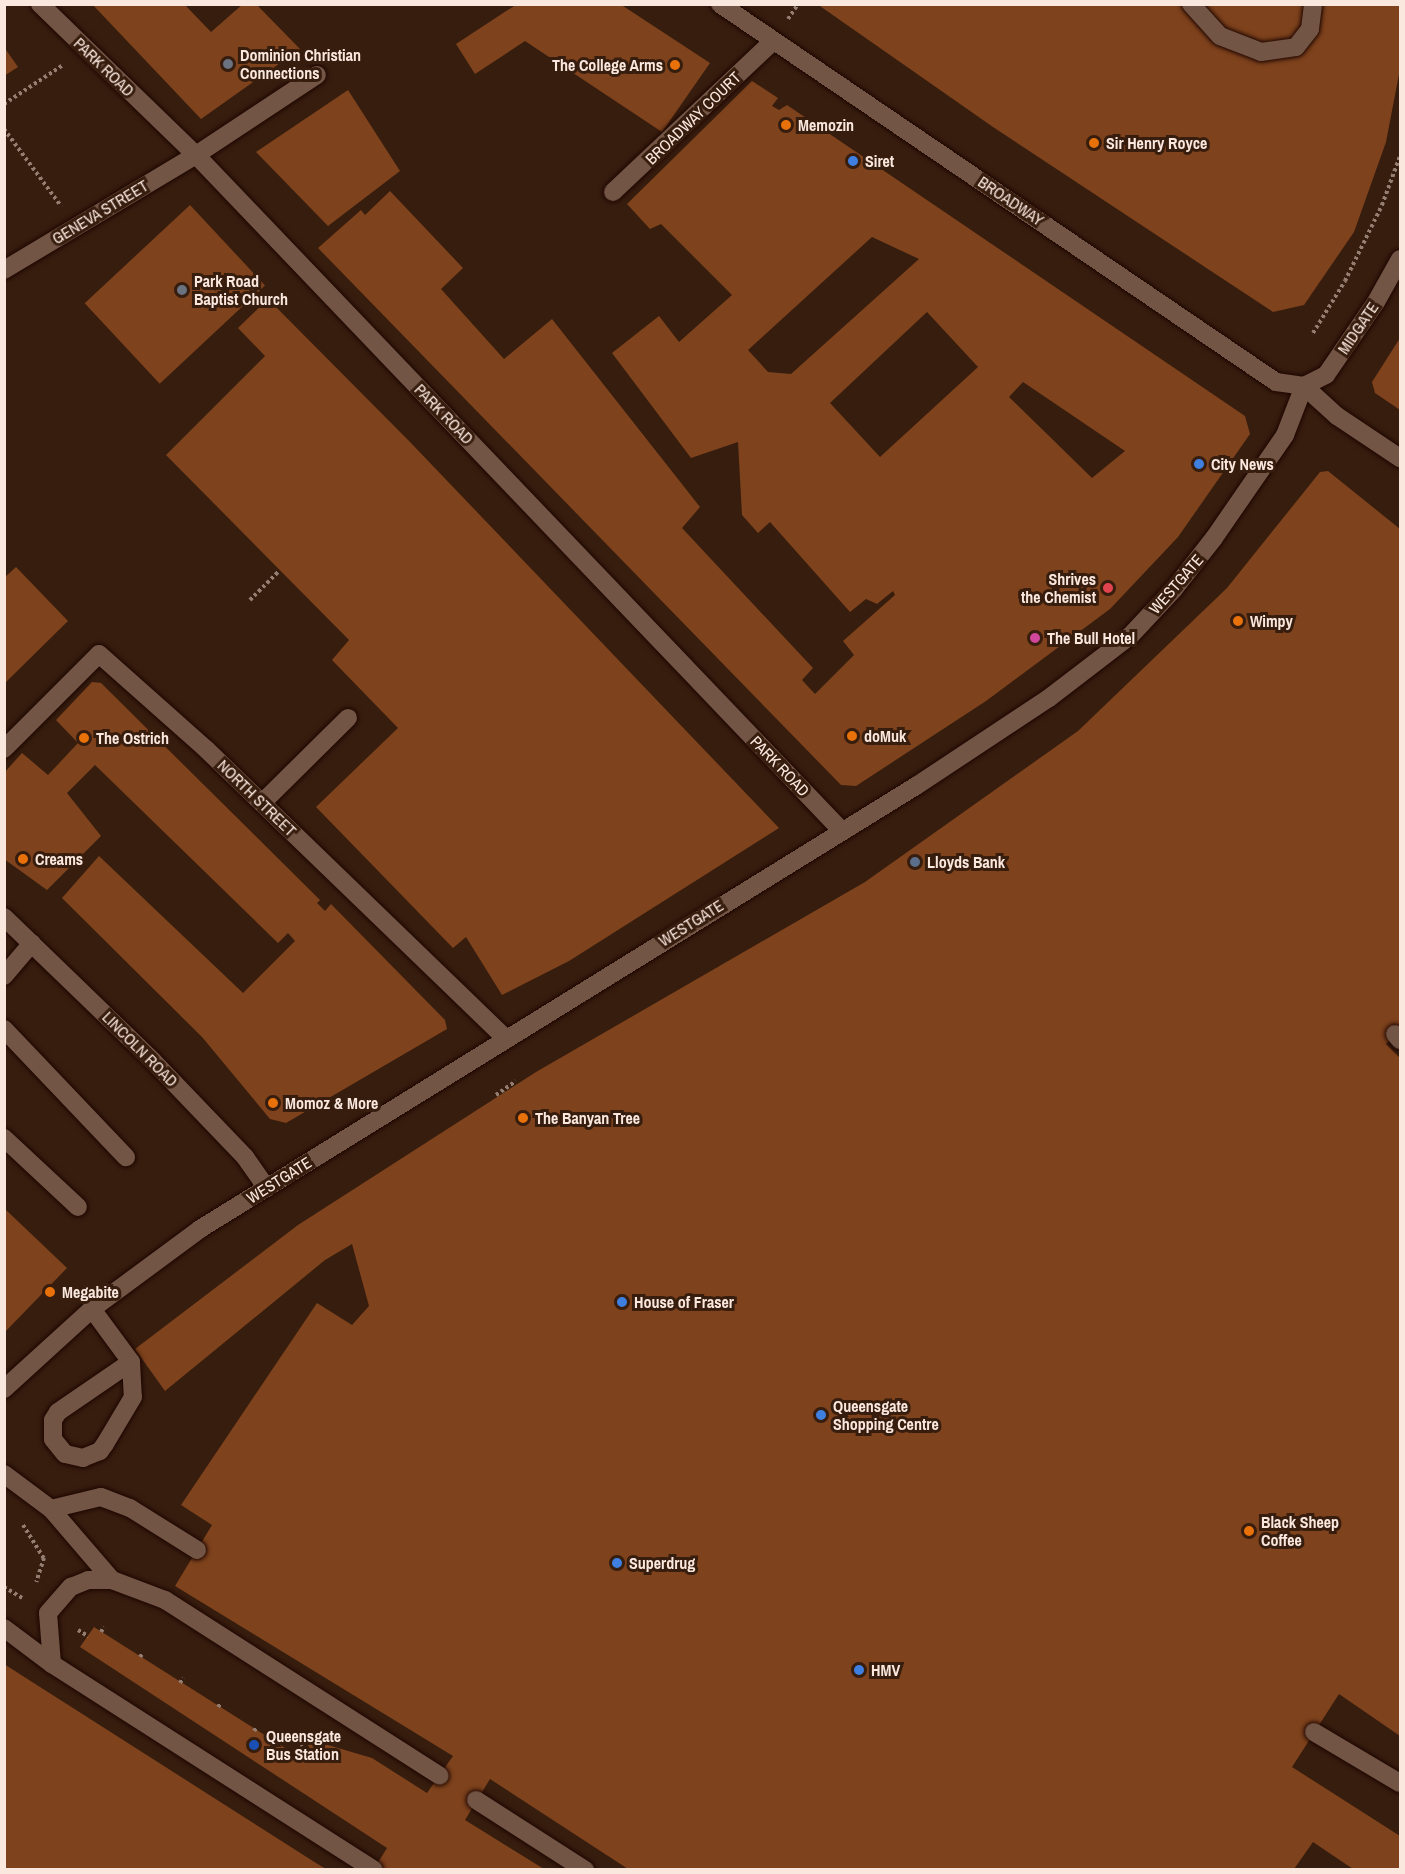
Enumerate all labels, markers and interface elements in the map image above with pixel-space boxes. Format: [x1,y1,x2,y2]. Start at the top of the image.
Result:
street label: PARK ROAD [70,34,138,100]
place label: Dominion Christian Connections [240,45,361,83]
place label: The College Arms [551,55,663,75]
marker: Dominion Christian Connections [221,57,235,71]
marker: The College Arms [668,58,682,72]
street label: BROADWAY COURT [641,68,745,168]
place label: Memozin [798,115,854,135]
marker: Memozin [779,118,793,132]
place label: Sir Henry Royce [1106,133,1207,153]
marker: Sir Henry Royce [1087,136,1101,150]
place label: Siret [865,151,894,171]
marker: Siret [846,154,860,168]
street label: BROADWAY [974,172,1048,230]
street label: GENEVA STREET [48,176,152,248]
place label: Park Road Baptist Church [194,271,288,309]
marker: Park Road Baptist Church [175,283,189,297]
street label: MIDGATE [1334,298,1382,358]
street label: PARK ROAD [411,380,477,448]
place label: City News [1211,454,1274,474]
marker: City News [1192,457,1206,471]
street label: WESTGATE [1145,550,1207,618]
place label: Shrives the Chemist [1021,569,1096,607]
marker: Shrives the Chemist [1101,581,1115,595]
place label: Wimpy [1250,611,1293,631]
marker: Wimpy [1231,614,1245,628]
place label: The Bull Hotel [1047,628,1135,648]
marker: The Bull Hotel [1028,631,1042,645]
place label: doMuk [864,726,906,746]
place label: The Ostrich [96,728,169,748]
marker: doMuk [845,729,859,743]
marker: The Ostrich [77,731,91,745]
street label: PARK ROAD [747,732,813,800]
street label: NORTH STREET [214,756,300,840]
place label: Creams [35,849,83,869]
marker: Creams [16,852,30,866]
place label: Lloyds Bank [927,852,1005,872]
marker: Lloyds Bank [908,855,922,869]
street label: WESTGATE [655,896,727,950]
street label: LINCOLN ROAD [98,1007,182,1091]
place label: Momoz & More [285,1093,378,1113]
marker: Momoz & More [266,1096,280,1110]
place label: The Banyan Tree [535,1108,640,1128]
marker: The Banyan Tree [516,1111,530,1125]
street label: WESTGATE [243,1153,315,1207]
place label: Megabite [62,1282,119,1302]
marker: Megabite [43,1285,57,1299]
place label: House of Fraser [634,1292,734,1312]
marker: House of Fraser [615,1295,629,1309]
place label: Queensgate Shopping Centre [833,1396,939,1434]
marker: Queensgate Shopping Centre [814,1408,828,1422]
place label: Black Sheep Coffee [1261,1512,1339,1550]
marker: Black Sheep Coffee [1242,1524,1256,1538]
place label: Superdrug [629,1553,695,1573]
marker: Superdrug [610,1556,624,1570]
place label: HMV [871,1660,900,1680]
marker: HMV [852,1663,866,1677]
place label: Queensgate Bus Station [266,1726,341,1764]
marker: Queensgate Bus Station [247,1738,261,1752]

